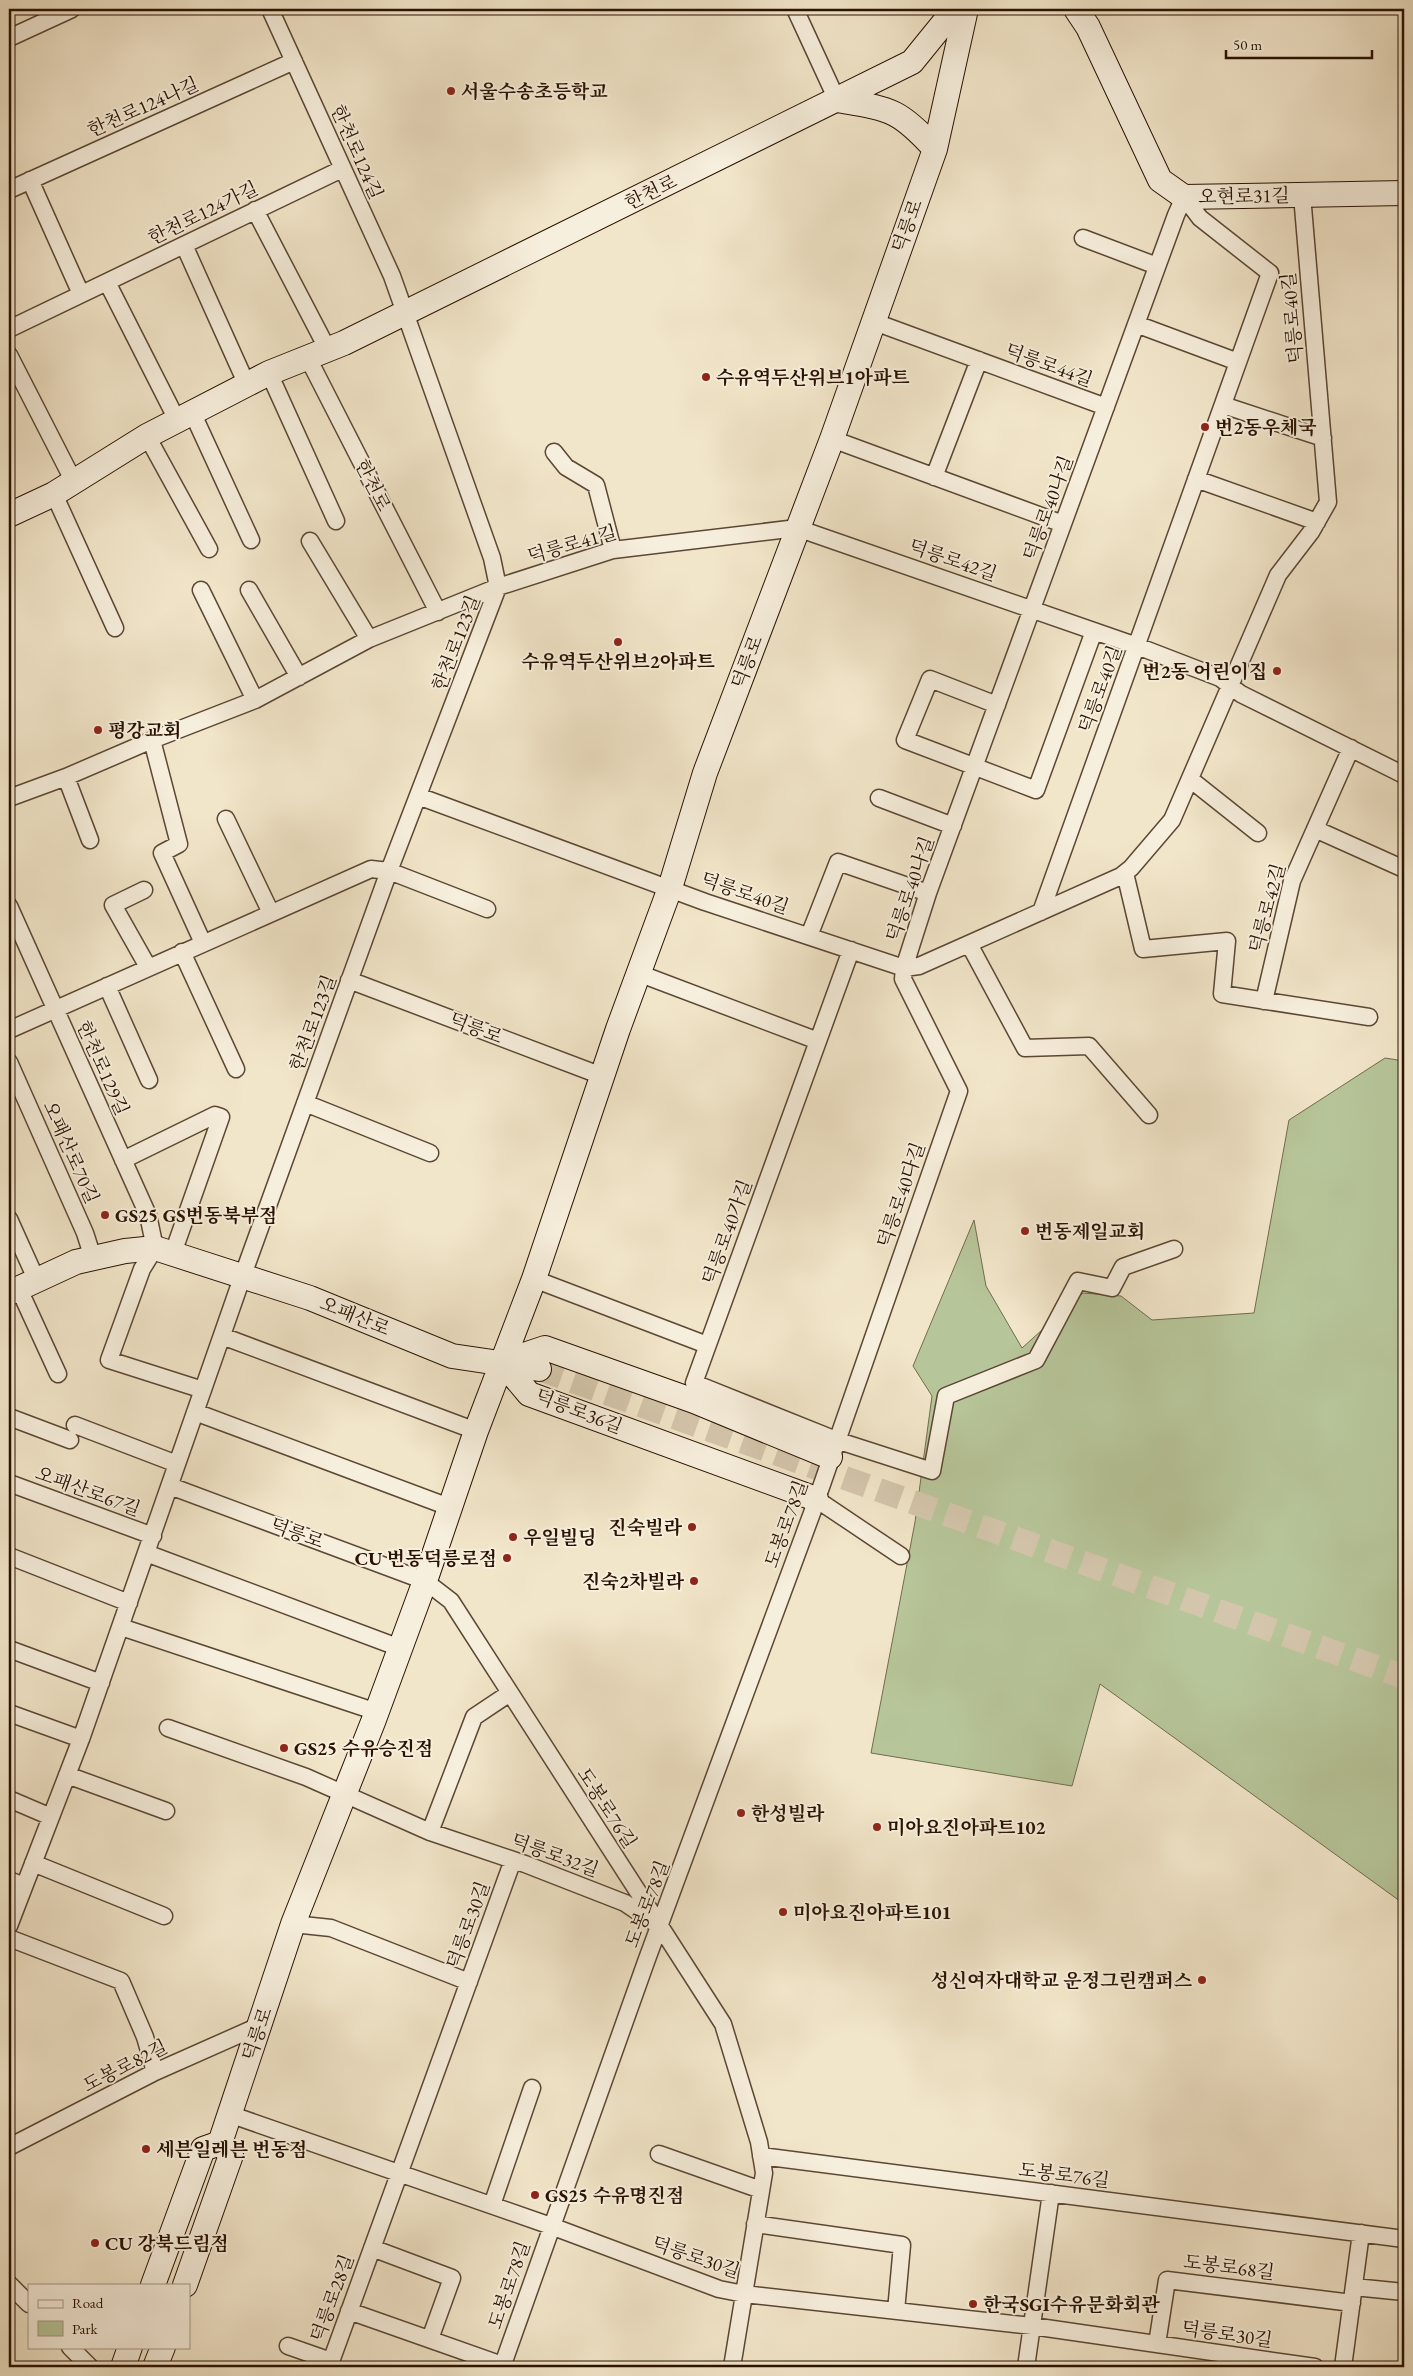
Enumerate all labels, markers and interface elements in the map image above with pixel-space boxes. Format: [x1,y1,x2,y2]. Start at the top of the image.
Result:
scale bar [1226,28,1372,60]
text: 50 m [1233,35,1262,54]
street label: 한천로124나길 [83,71,203,143]
place label: 서울수송초등학교 [461,79,608,104]
marker: 서울수송초등학교 [445,85,457,97]
street label: 한천로124길 [325,101,389,203]
street label: 한천로 [621,169,681,215]
street label: 한천로124가길 [144,176,262,250]
street label: 오현로31길 [1198,183,1290,209]
street label: 덕릉로 [886,196,928,256]
street label: 덕릉로40길 [1276,271,1308,365]
street label: 덕릉로44길 [1002,338,1096,392]
place label: 수유역두산위브1아파트 [716,365,910,390]
marker: 수유역두산위브1아파트 [700,371,712,383]
place label: 번2동우체국 [1215,415,1317,440]
marker: 번2동우체국 [1199,421,1211,433]
street label: 덕릉로40나길 [1017,452,1079,564]
street label: 한천로 [349,455,397,515]
street label: 덕릉로41길 [525,519,619,569]
street label: 덕릉로42길 [906,533,1000,587]
street label: 한천로123길 [426,591,486,695]
street label: 덕릉로 [725,632,769,692]
marker: 수유역두산위브2아파트 [612,636,624,648]
street label: 덕릉로40길 [1073,642,1127,736]
place label: 수유역두산위브2아파트 [521,649,715,674]
place label: 번2동 어린이집 [1142,659,1267,684]
marker: 번2동 어린이집 [1271,665,1283,677]
place label: 평강교회 [108,718,181,743]
marker: 평강교회 [92,724,104,736]
street label: 덕릉로40나길 [880,833,940,945]
street label: 덕릉로42길 [1243,860,1291,956]
street label: 덕릉로40길 [698,866,792,920]
street label: 한천로123길 [284,971,342,1075]
street label: 덕릉로 [446,1006,506,1050]
street label: 한천로129길 [71,1017,135,1119]
street label: 오패산로70길 [37,1097,105,1207]
street label: 덕릉로40다길 [871,1139,931,1251]
street label: 덕릉로40가길 [696,1176,758,1288]
place label: GS25 GS번동북부점 [115,1203,277,1228]
marker: GS25 GS번동북부점 [99,1209,111,1221]
place label: 번동제일교회 [1035,1219,1145,1244]
marker: 번동제일교회 [1019,1225,1031,1237]
street label: 오패산로 [316,1291,394,1341]
street label: 덕릉로36길 [532,1383,626,1439]
street label: 오패산로67길 [32,1460,144,1522]
street label: 도봉로78길 [759,1477,813,1571]
street label: 덕릉로 [267,1512,327,1554]
place label: 진숙빌라 [609,1515,683,1540]
marker: 진숙빌라 [686,1521,698,1533]
place label: 우일빌딩 [523,1525,596,1550]
marker: 우일빌딩 [507,1531,519,1543]
place label: CU 번동덕릉로점 [355,1546,497,1571]
marker: CU 번동덕릉로점 [501,1552,513,1564]
place label: 진숙2차빌라 [582,1569,685,1594]
marker: 진숙2차빌라 [688,1575,700,1587]
place label: GS25 수유승진점 [294,1736,433,1761]
marker: GS25 수유승진점 [278,1742,290,1754]
street label: 도봉로76길 [572,1763,642,1853]
place label: 한성빌라 [751,1801,825,1826]
marker: 한성빌라 [735,1807,747,1819]
place label: 미아요진아파트102 [887,1815,1046,1840]
marker: 미아요진아파트102 [871,1821,883,1833]
street label: 덕릉로32길 [508,1828,602,1882]
street label: 도봉로78길 [619,1857,675,1951]
street label: 덕릉로30길 [441,1878,495,1972]
place label: 미아요진아파트101 [793,1900,952,1925]
marker: 미아요진아파트101 [777,1906,789,1918]
place label: 성신여자대학교 운정그린캠퍼스 [931,1968,1193,1993]
marker: 성신여자대학교 운정그린캠퍼스 [1196,1974,1208,1986]
street label: 덕릉로 [236,2004,278,2064]
street label: 도봉로82길 [78,2034,172,2098]
place label: 세븐일레븐 번동점 [156,2137,307,2162]
marker: 세븐일레븐 번동점 [140,2143,152,2155]
street label: 도봉로76길 [1017,2157,1111,2193]
place label: GS25 수유명진점 [545,2183,684,2208]
marker: GS25 수유명진점 [529,2189,541,2201]
street label: 덕릉로30길 [649,2230,743,2284]
place label: CU 강북드림점 [105,2231,229,2256]
marker: CU 강북드림점 [89,2237,101,2249]
street label: 도봉로78길 [482,2238,536,2332]
street label: 도봉로68길 [1182,2249,1276,2285]
street label: 덕릉로28길 [305,2251,359,2345]
legend [28,2284,190,2348]
place label: 한국SGI수유문화회관 [983,2292,1160,2317]
text: Road [72,2293,104,2312]
marker: 한국SGI수유문화회관 [967,2298,979,2310]
street label: 덕릉로30길 [1180,2315,1274,2353]
text: Park [72,2319,99,2338]

